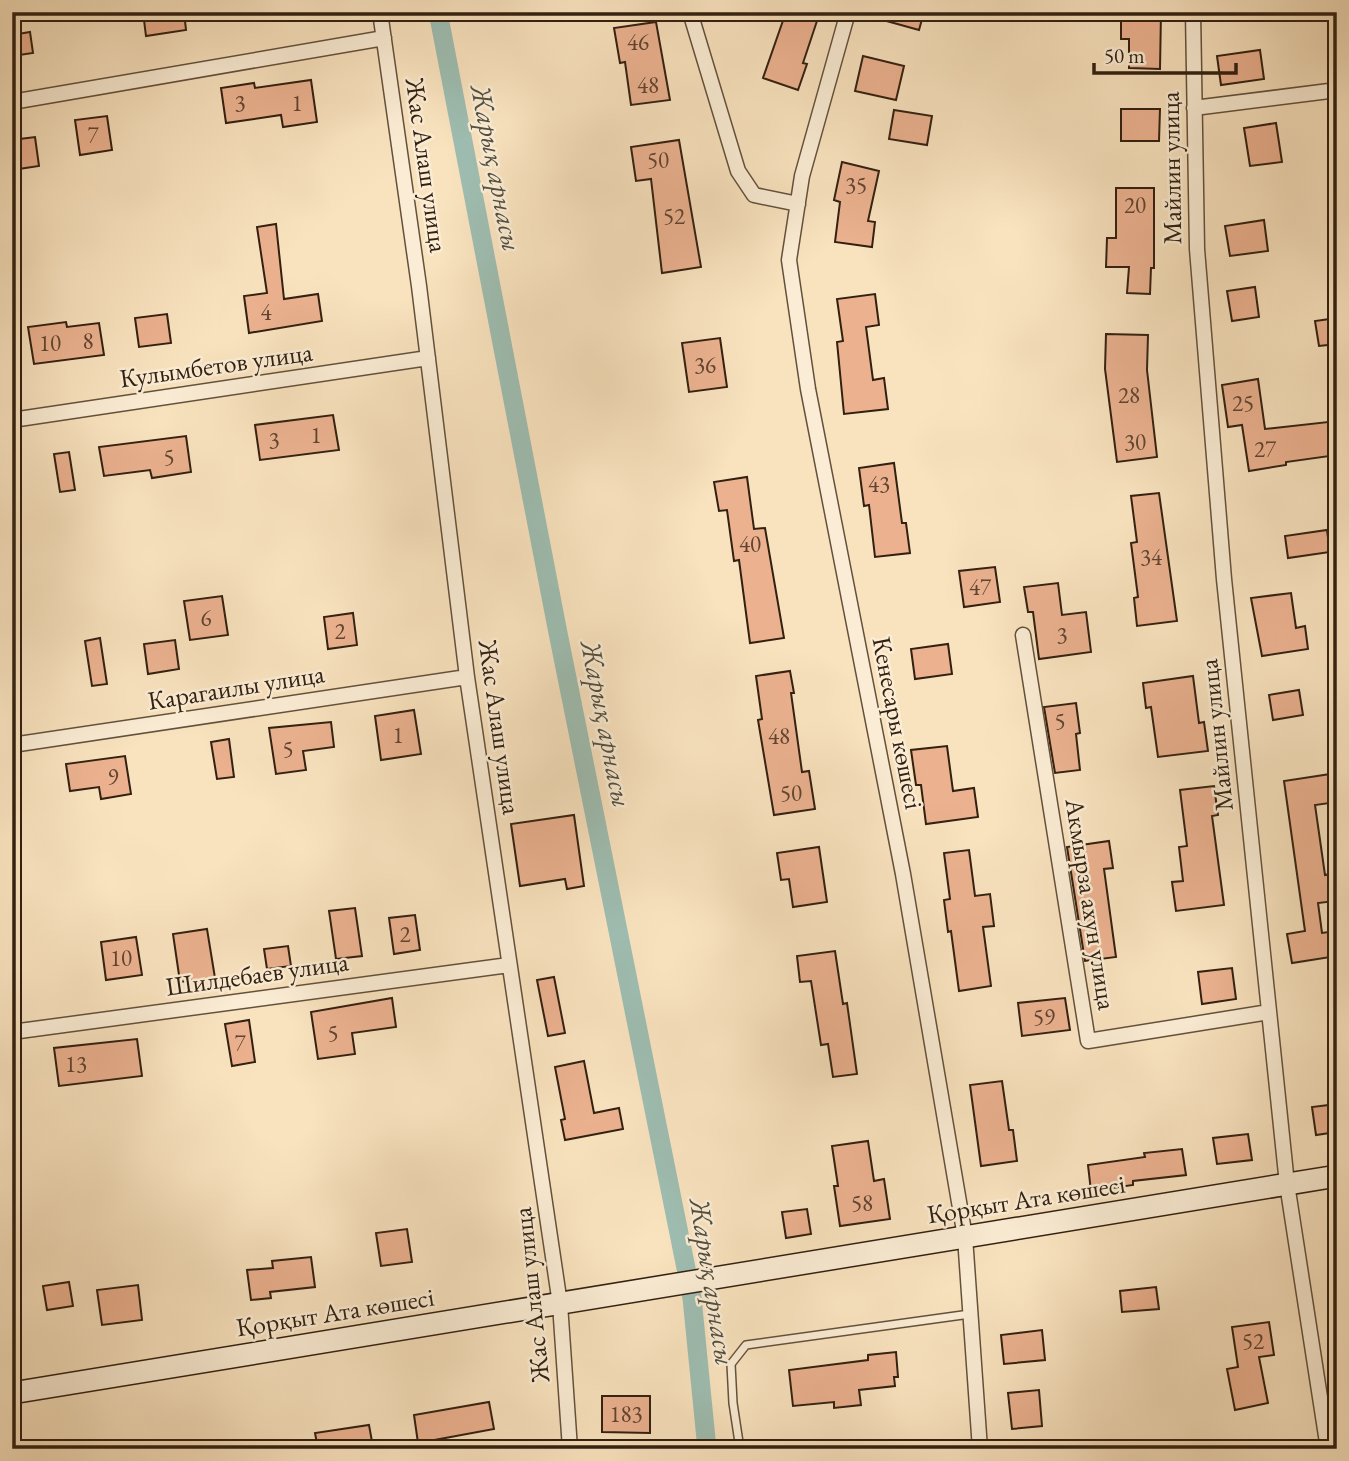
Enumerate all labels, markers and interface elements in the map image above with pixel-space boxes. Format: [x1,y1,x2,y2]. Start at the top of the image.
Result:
house number: 46 [627,27,649,57]
scale bar [1094,32,1235,76]
text: 50 m [1104,42,1145,69]
house number: 48 [637,70,659,100]
street label: Жас Алаш улица [398,74,456,255]
water label: Жарық арнасы [463,80,531,254]
house number: 3 [234,88,246,118]
house number: 1 [291,88,303,118]
street label: Майлин улица [1153,91,1189,245]
house number: 7 [87,120,99,150]
house number: 50 [647,145,669,175]
house number: 35 [845,170,867,200]
house number: 20 [1124,190,1146,220]
house number: 52 [663,201,685,231]
house number: 4 [260,297,272,327]
house number: 8 [82,326,94,356]
house number: 10 [39,328,61,358]
street label: Кулымбетов улица [117,335,315,395]
house number: 36 [694,350,716,380]
house number: 28 [1118,380,1140,410]
house number: 25 [1232,388,1254,418]
house number: 1 [310,420,322,450]
house number: 3 [268,425,280,455]
house number: 30 [1124,427,1146,457]
house number: 27 [1254,434,1277,464]
house number: 5 [163,442,175,472]
house number: 43 [868,469,890,499]
house number: 40 [739,529,761,559]
house number: 34 [1140,542,1163,572]
house number: 47 [969,572,992,602]
house number: 6 [200,603,212,633]
house number: 2 [334,616,346,646]
house number: 3 [1056,620,1068,650]
street label: Кенесары көшесі [865,634,931,812]
street label: Жас Алаш улица [471,636,529,817]
water label: Жарық арнасы [573,636,641,810]
street label: Карагаилы улица [145,656,327,718]
street label: Майлин улица [1191,657,1241,813]
house number: 5 [1054,706,1066,736]
house number: 1 [392,720,404,750]
house number: 48 [768,721,790,751]
house number: 5 [282,734,294,764]
house number: 9 [107,762,119,792]
house number: 50 [780,778,802,808]
street label: Акмырза ахун улица [1057,795,1125,1013]
house number: 2 [399,919,411,949]
house number: 10 [110,943,132,973]
street label: Шилдебаев улица [163,944,351,1004]
house number: 59 [1033,1002,1055,1032]
house number: 5 [327,1018,339,1048]
house number: 7 [234,1028,246,1058]
house number: 13 [65,1049,87,1079]
street label: Қорқыт Ата көшесі [925,1167,1127,1231]
house number: 58 [851,1188,873,1218]
water label: Жарық арнасы [682,1194,744,1368]
street label: Жас Алаш улица [505,1205,557,1386]
street label: Қорқыт Ата көшесі [234,1280,436,1344]
house number: 52 [1242,1326,1264,1356]
house number: 183 [609,1399,643,1429]

